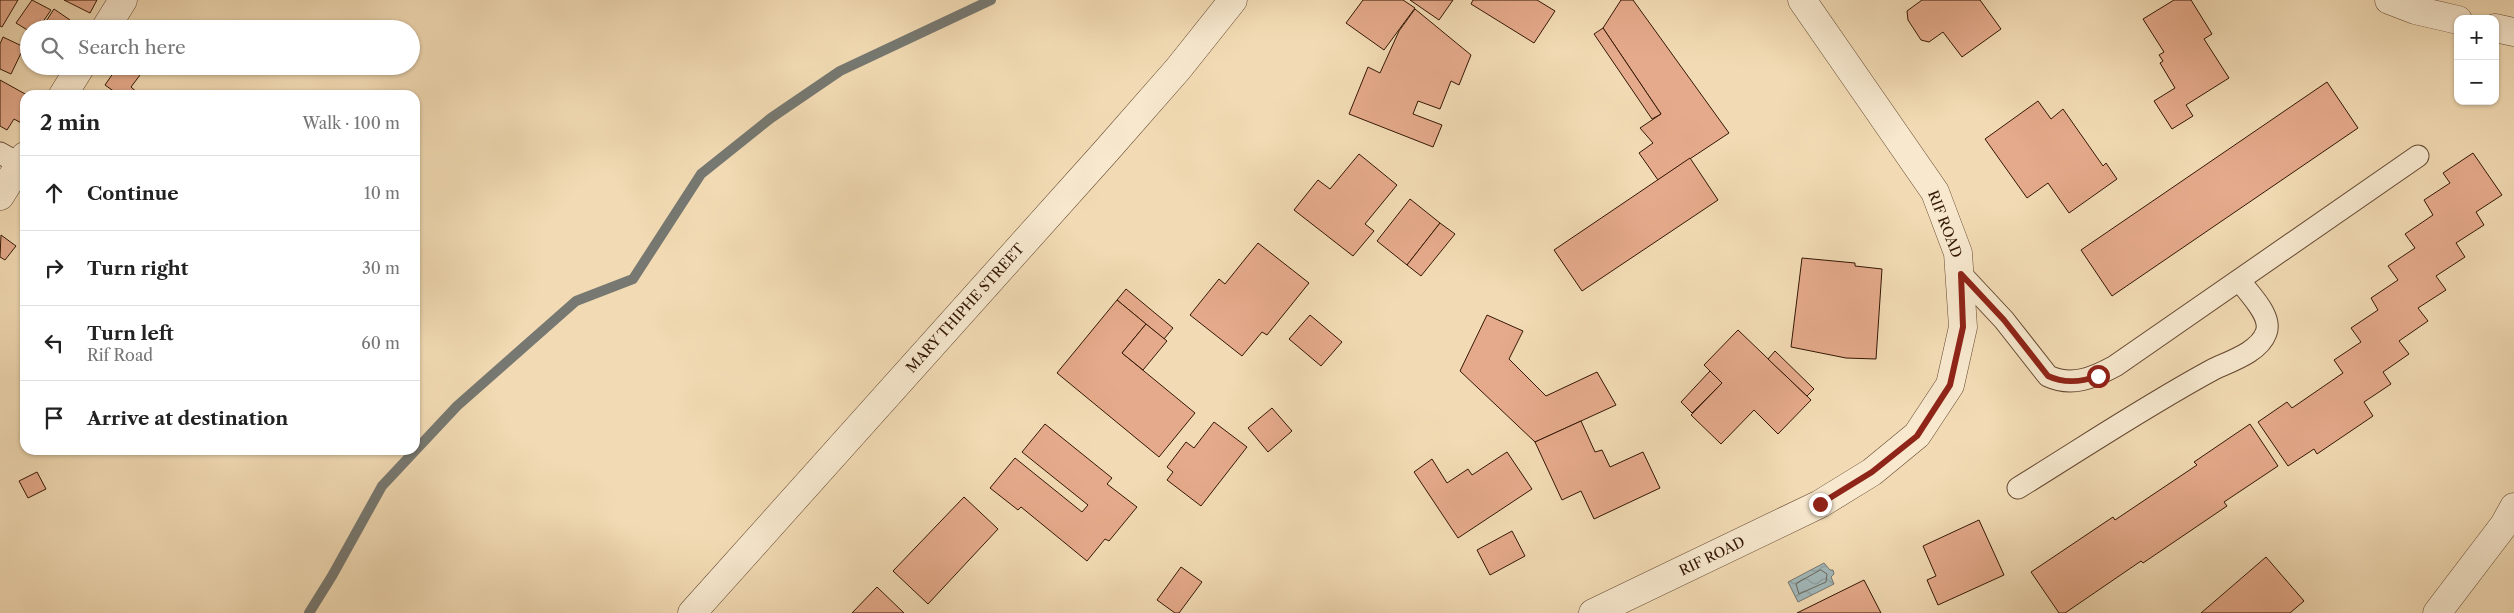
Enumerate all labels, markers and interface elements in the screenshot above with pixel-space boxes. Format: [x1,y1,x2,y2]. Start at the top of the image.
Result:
map controls [2454,15,2499,105]
button: + [2454,15,2499,60]
search box [20,20,420,75]
icon: search [38,34,66,62]
text: Search here [78,36,186,59]
button: − [2454,60,2499,105]
text: 2 min [40,110,100,135]
text: Walk · 100 m [303,113,400,133]
icon: ahead [40,179,68,207]
text: Continue [87,182,179,205]
text: 10 m [364,183,400,203]
street label: RIF ROAD [1924,188,1966,260]
street label: MARY THIPHE STREET [902,239,1028,376]
icon: right [40,254,68,282]
text: Turn right [87,257,188,280]
text: 30 m [362,258,400,278]
text: Turn left [87,322,174,345]
icon: left [40,329,68,357]
text: 60 m [361,333,400,353]
text: Rif Road [87,345,153,365]
route start [2087,365,2110,388]
icon: arrive [40,404,68,432]
text: Arrive at destination [87,407,288,430]
route end [1809,493,1832,516]
street label: RIF ROAD [1676,532,1748,580]

